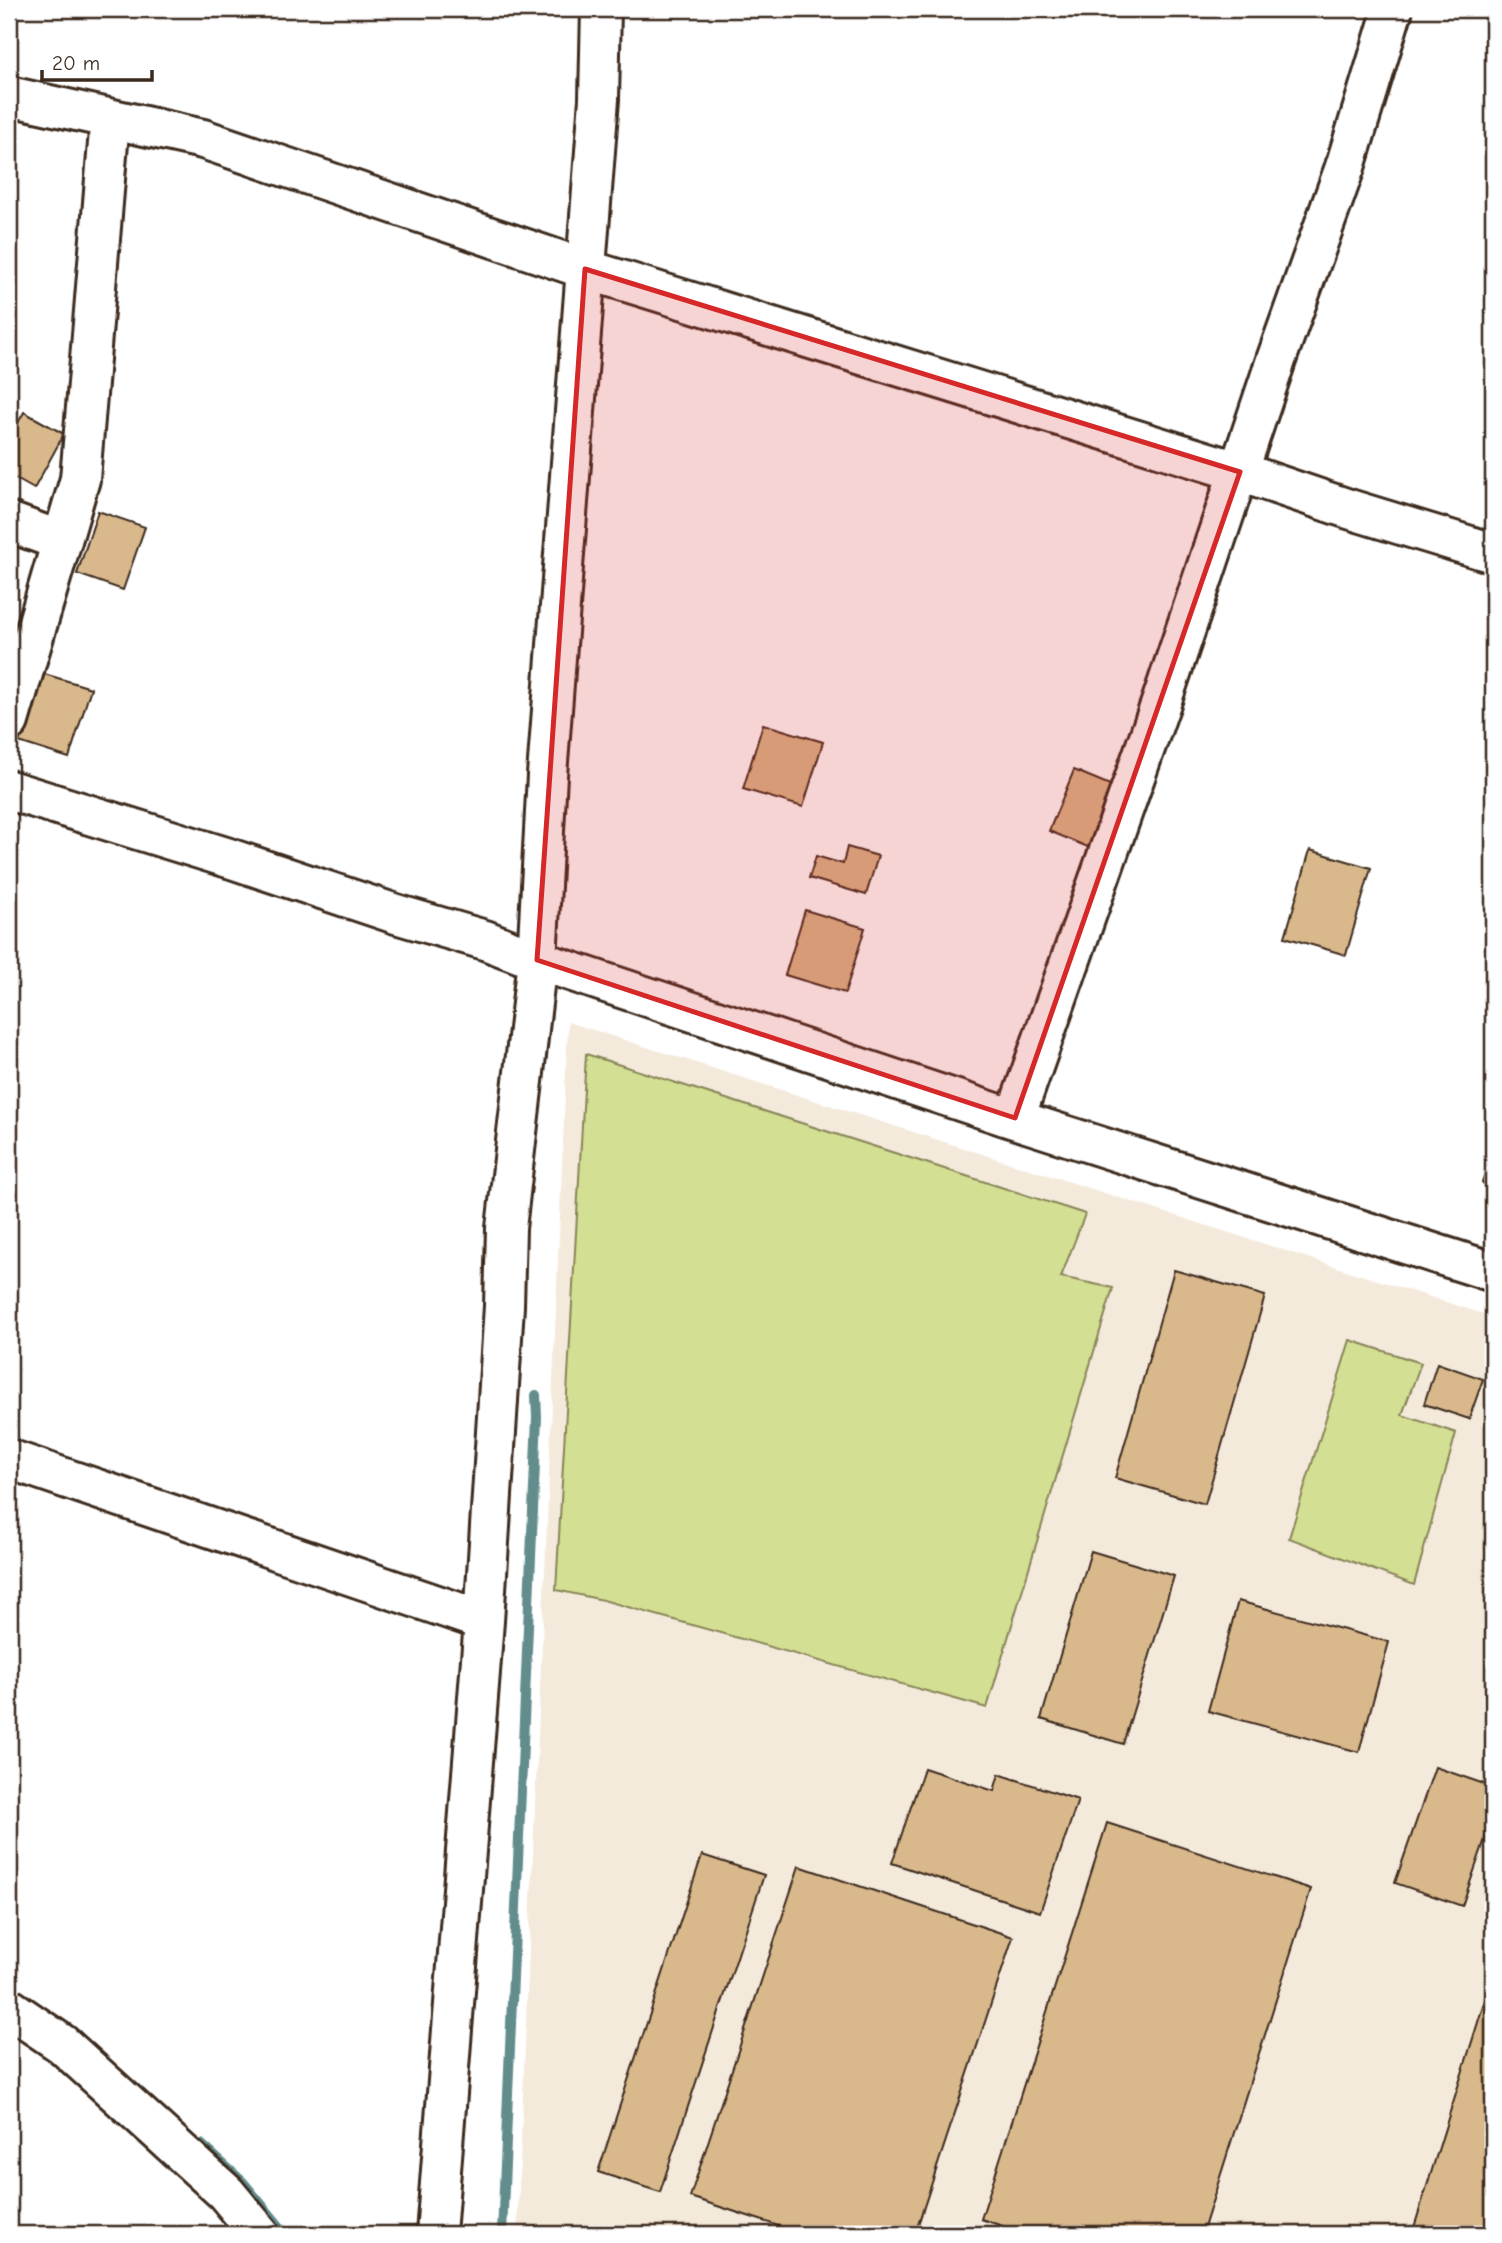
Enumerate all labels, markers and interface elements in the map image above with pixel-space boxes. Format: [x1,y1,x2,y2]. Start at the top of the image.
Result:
scale bar [42,38,152,82]
text: 20 m [52,51,100,75]

